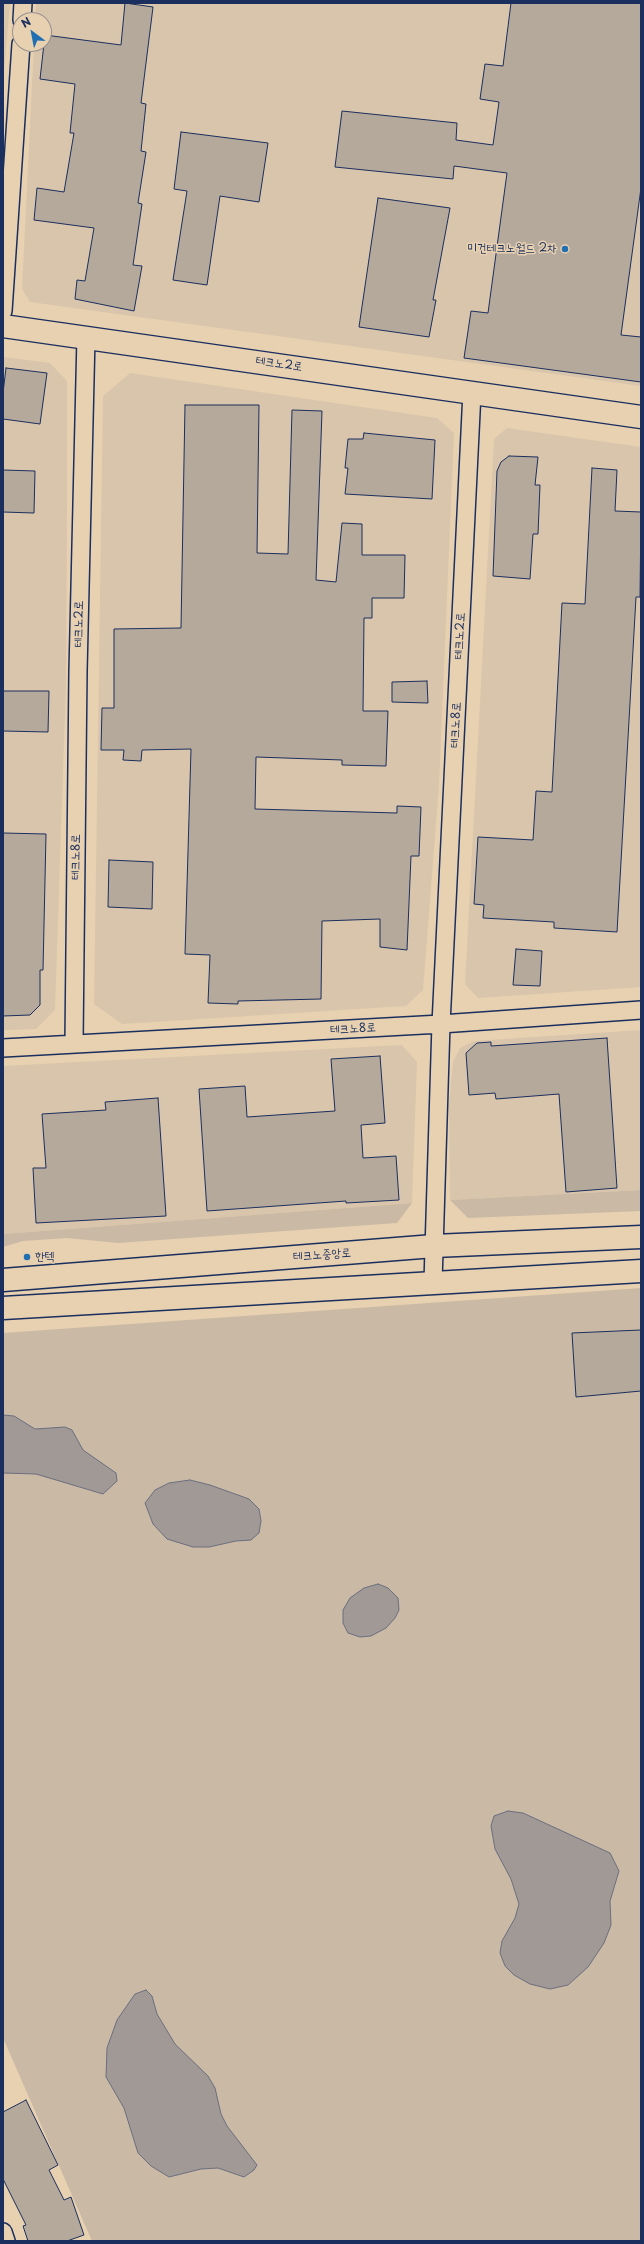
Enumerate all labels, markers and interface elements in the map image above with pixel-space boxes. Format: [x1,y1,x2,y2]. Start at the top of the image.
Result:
north arrow [12,12,52,52]
text: N [18,13,34,32]
place label: 미건테크노월드 2차 [467,242,557,256]
marker: 미건테크노월드 2차 [560,244,570,254]
street label: 테크노2로 [255,354,303,374]
street label: 테크노2로 [71,600,87,648]
street label: 테크노2로 [452,612,468,660]
street label: 테크노8로 [448,702,464,748]
street label: 테크노8로 [68,834,84,880]
street label: 테크노8로 [330,1021,376,1037]
street label: 테크노중앙로 [293,1246,351,1264]
place label: 한텍 [35,1250,54,1264]
marker: 한텍 [22,1252,32,1262]

